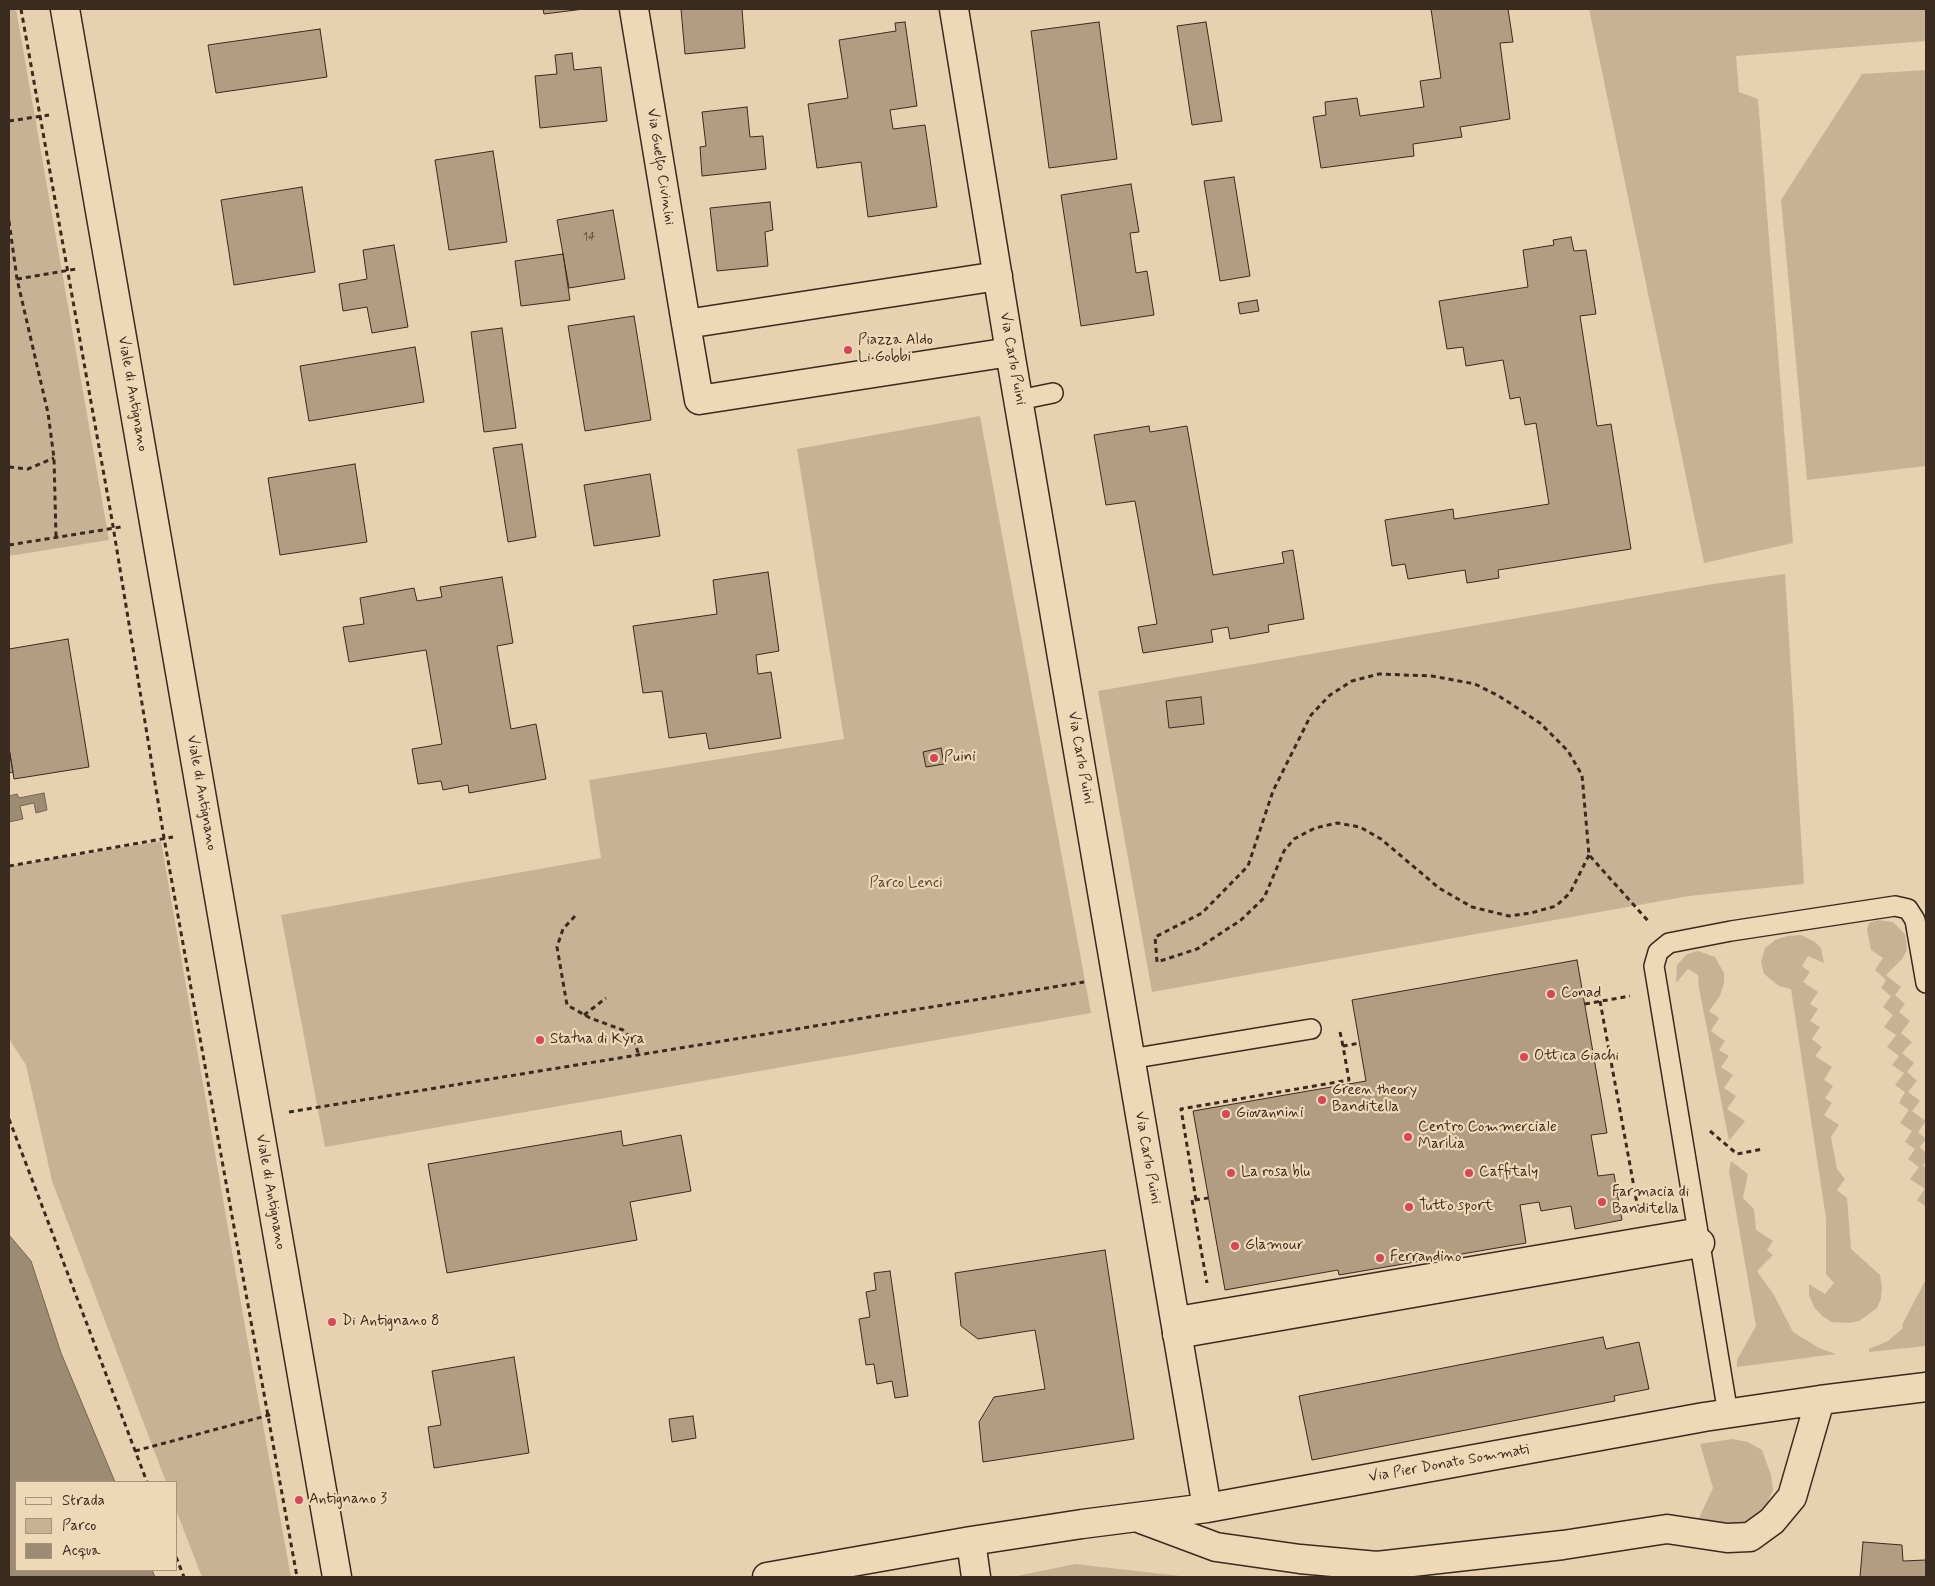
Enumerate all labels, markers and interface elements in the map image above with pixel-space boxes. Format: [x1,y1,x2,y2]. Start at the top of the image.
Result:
street label: Via Guelfo Civinini [642,107,678,227]
house number: 14 [583,230,595,244]
street label: Via Carlo Puini [995,311,1029,407]
place label: Piazza Aldo Li Gobbi [858,332,933,367]
street label: Viale di Antignano [113,335,151,453]
marker: Piazza Aldo Li Gobbi [842,344,854,356]
street label: Via Carlo Puini [1063,710,1097,806]
street label: Viale di Antignano [182,734,220,852]
place label: Puini [944,749,976,767]
marker: Puini [928,752,940,764]
park label: Parco Lenci [870,875,942,893]
place label: Conad [1561,985,1601,1003]
marker: Conad [1545,988,1557,1000]
place label: Statua di Kyra [550,1031,644,1049]
marker: Statua di Kyra [534,1034,546,1046]
place label: Ottica Giachi [1534,1048,1619,1066]
marker: Ottica Giachi [1518,1051,1530,1063]
place label: Green theory Banditella [1332,1082,1417,1117]
marker: Green theory Banditella [1316,1094,1328,1106]
place label: Giovannini [1236,1105,1303,1123]
marker: Giovannini [1220,1108,1232,1120]
street label: Via Carlo Puini [1130,1110,1164,1206]
place label: Centro Commerciale Marilia [1418,1119,1557,1154]
marker: Centro Commerciale Marilia [1402,1131,1414,1143]
street label: Viale di Antignano [251,1133,289,1251]
place label: La rosa blu [1241,1164,1310,1182]
place label: Caffitaly [1479,1164,1538,1182]
marker: La rosa blu [1225,1167,1237,1179]
marker: Caffitaly [1463,1167,1475,1179]
place label: Farmacia di Banditella [1612,1184,1689,1219]
marker: Farmacia di Banditella [1596,1196,1608,1208]
place label: Tutto sport [1419,1198,1493,1216]
marker: Tutto sport [1403,1201,1415,1213]
place label: Glamour [1245,1237,1304,1255]
marker: Glamour [1229,1240,1241,1252]
place label: Ferrandino [1390,1249,1461,1267]
marker: Ferrandino [1374,1252,1386,1264]
place label: Di Antignano 8 [342,1313,439,1331]
marker: Di Antignano 8 [326,1316,338,1328]
street label: Via Pier Donato Sommati [1367,1441,1531,1487]
legend [15,1481,178,1571]
text: Strada [62,1491,105,1511]
place label: Antignano 3 [309,1491,387,1509]
marker: Antignano 3 [293,1494,305,1506]
text: Parco [62,1516,96,1536]
text: Acqua [62,1541,100,1561]

